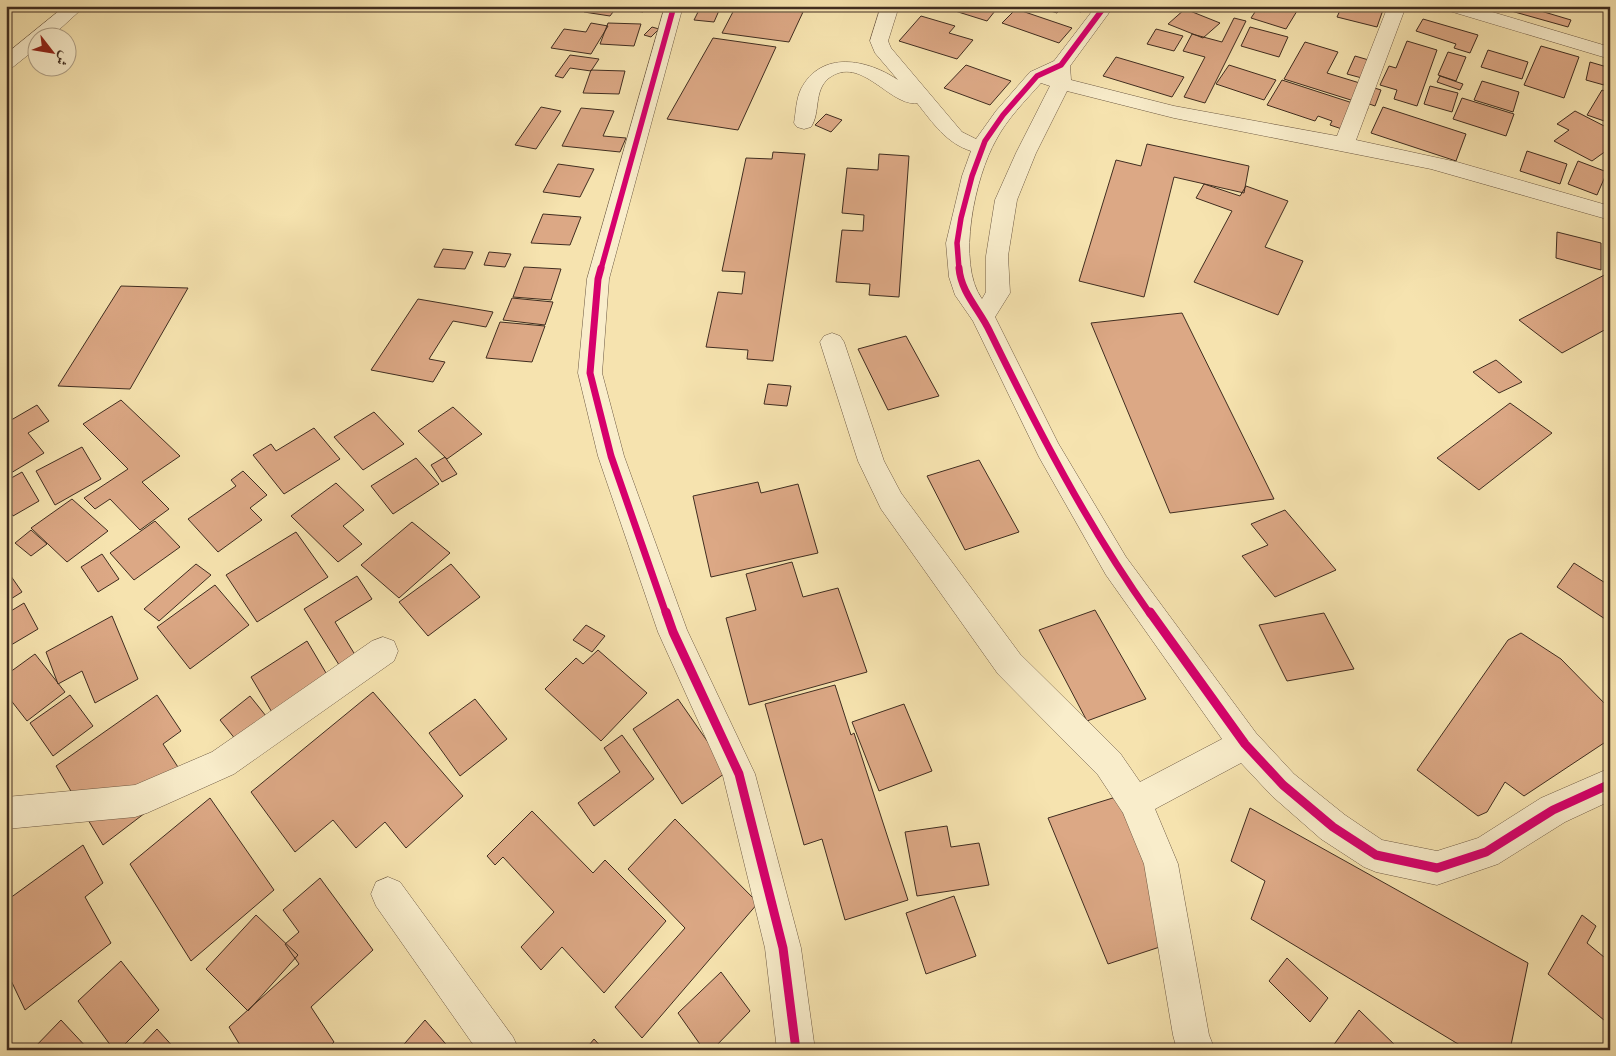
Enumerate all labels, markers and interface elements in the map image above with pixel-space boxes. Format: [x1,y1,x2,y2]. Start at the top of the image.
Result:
north arrow [28,28,78,78]
text: ش [52,48,74,69]

